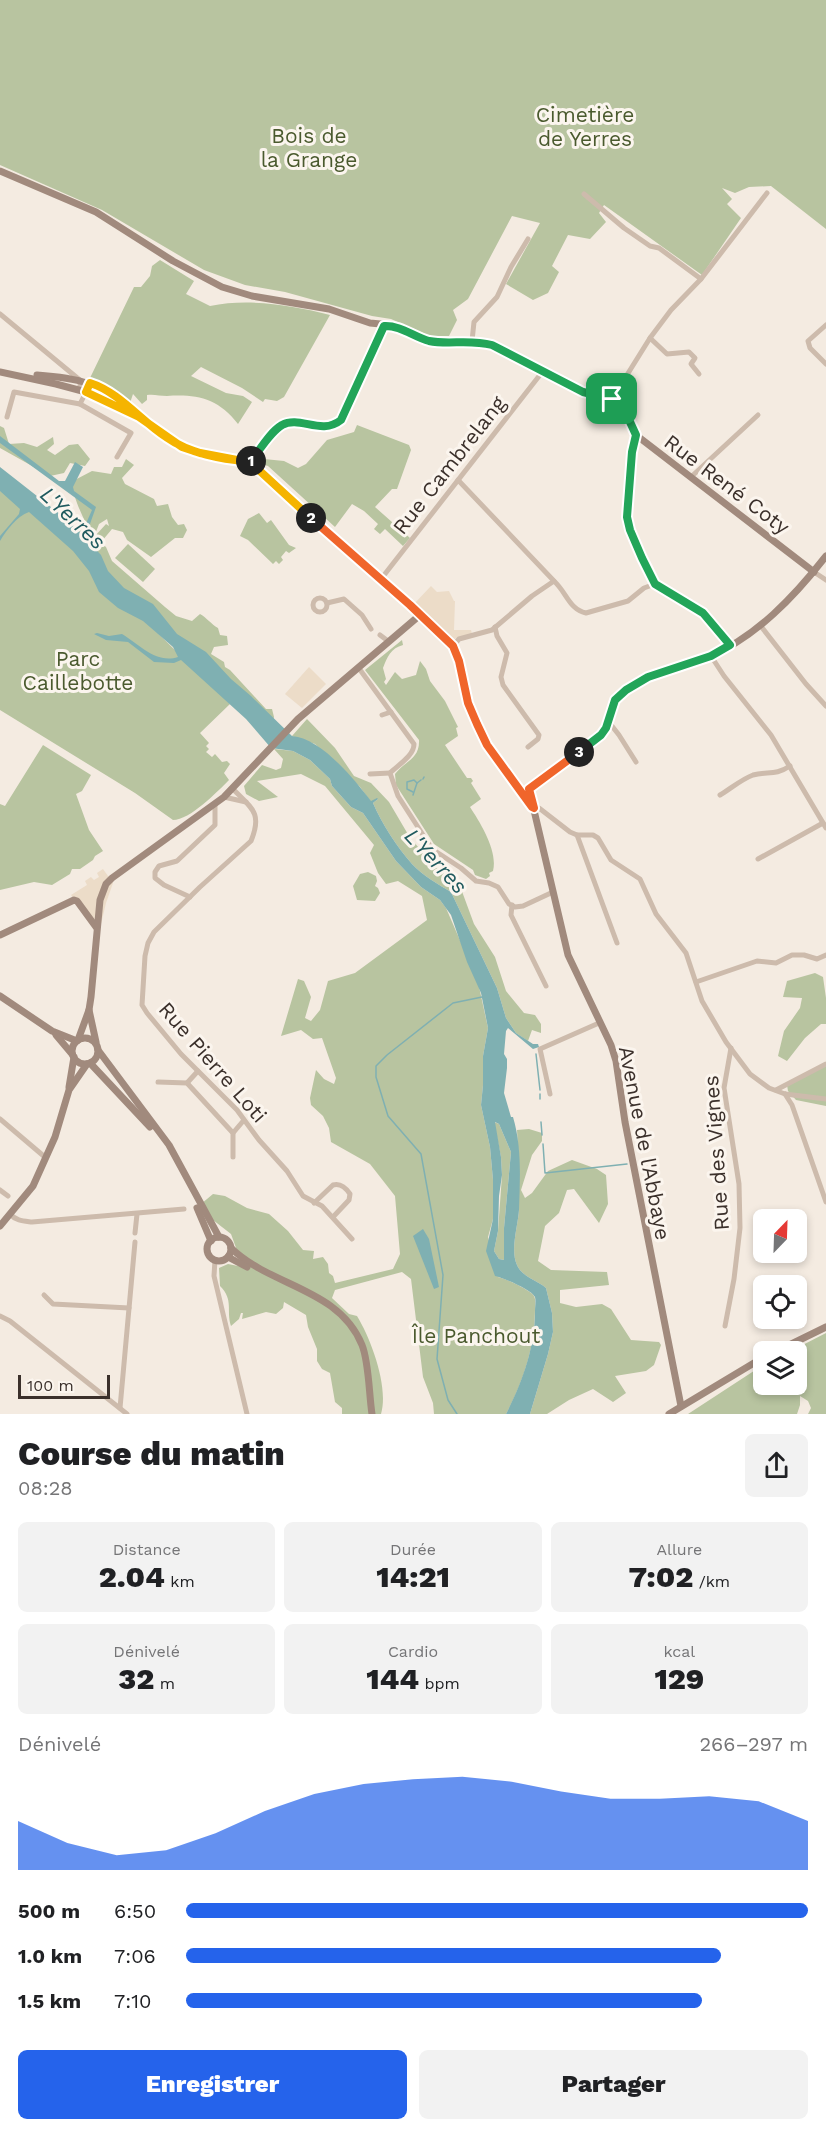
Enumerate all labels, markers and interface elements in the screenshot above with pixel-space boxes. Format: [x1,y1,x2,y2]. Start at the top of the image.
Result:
park label: Cimetière de Yerres [536,102,634,151]
park label: Bois de la Grange [261,123,357,172]
pin [586,373,637,424]
icon: arrive [595,382,628,415]
street label: Rue Cambrelang [387,390,511,539]
street label: Rue René Coty [659,429,795,539]
pin: 1 [236,446,266,476]
text: 1 [248,451,254,470]
water label: L'Yerres [35,482,111,554]
pin: 2 [296,503,326,533]
text: 2 [306,508,316,527]
park label: Parc Caillebotte [23,646,133,695]
pin: 3 [564,737,594,767]
text: 3 [574,742,584,761]
water label: L'Yerres [400,823,472,899]
street label: Rue Pierre Loti [154,997,272,1127]
street label: Avenue de l'Abbaye [614,1044,676,1242]
street label: Rue des Vignes [698,1075,734,1231]
north arrow [753,1209,807,1263]
map controls [753,1209,807,1395]
button: locate [753,1275,807,1329]
park label: Île Panchout [411,1323,540,1348]
button: layers [753,1341,807,1395]
scale bar [18,1372,110,1400]
text: 100 m [27,1376,74,1395]
text: Course du matin [18,1434,285,1473]
button: share [745,1434,808,1497]
text: 08:28 [18,1476,73,1500]
text: Distance [113,1540,181,1559]
text: Durée [390,1540,436,1559]
text: Allure [656,1540,702,1559]
text: 2.04 [99,1559,165,1594]
text: 14:21 [376,1559,450,1594]
text: 7:02 [629,1559,693,1594]
text: km [165,1572,195,1591]
text: /km [693,1572,730,1591]
text: Dénivelé [113,1642,180,1661]
text: Cardio [388,1642,438,1661]
text: kcal [663,1642,695,1661]
text: 32 [118,1661,154,1696]
text: 144 [366,1661,419,1696]
text: 129 [654,1661,704,1696]
text: m [154,1674,175,1693]
text: bpm [419,1674,460,1693]
text: Dénivelé [18,1732,101,1756]
text: 266–297 m [699,1732,808,1756]
text: 500 m [18,1899,80,1923]
text: 6:50 [114,1899,156,1923]
text: 1.0 km [18,1944,82,1968]
text: 7:06 [114,1944,156,1968]
text: 1.5 km [18,1989,81,2013]
text: 7:10 [114,1989,151,2013]
button: Enregistrer [18,2050,407,2119]
button: Partager [419,2050,808,2119]

